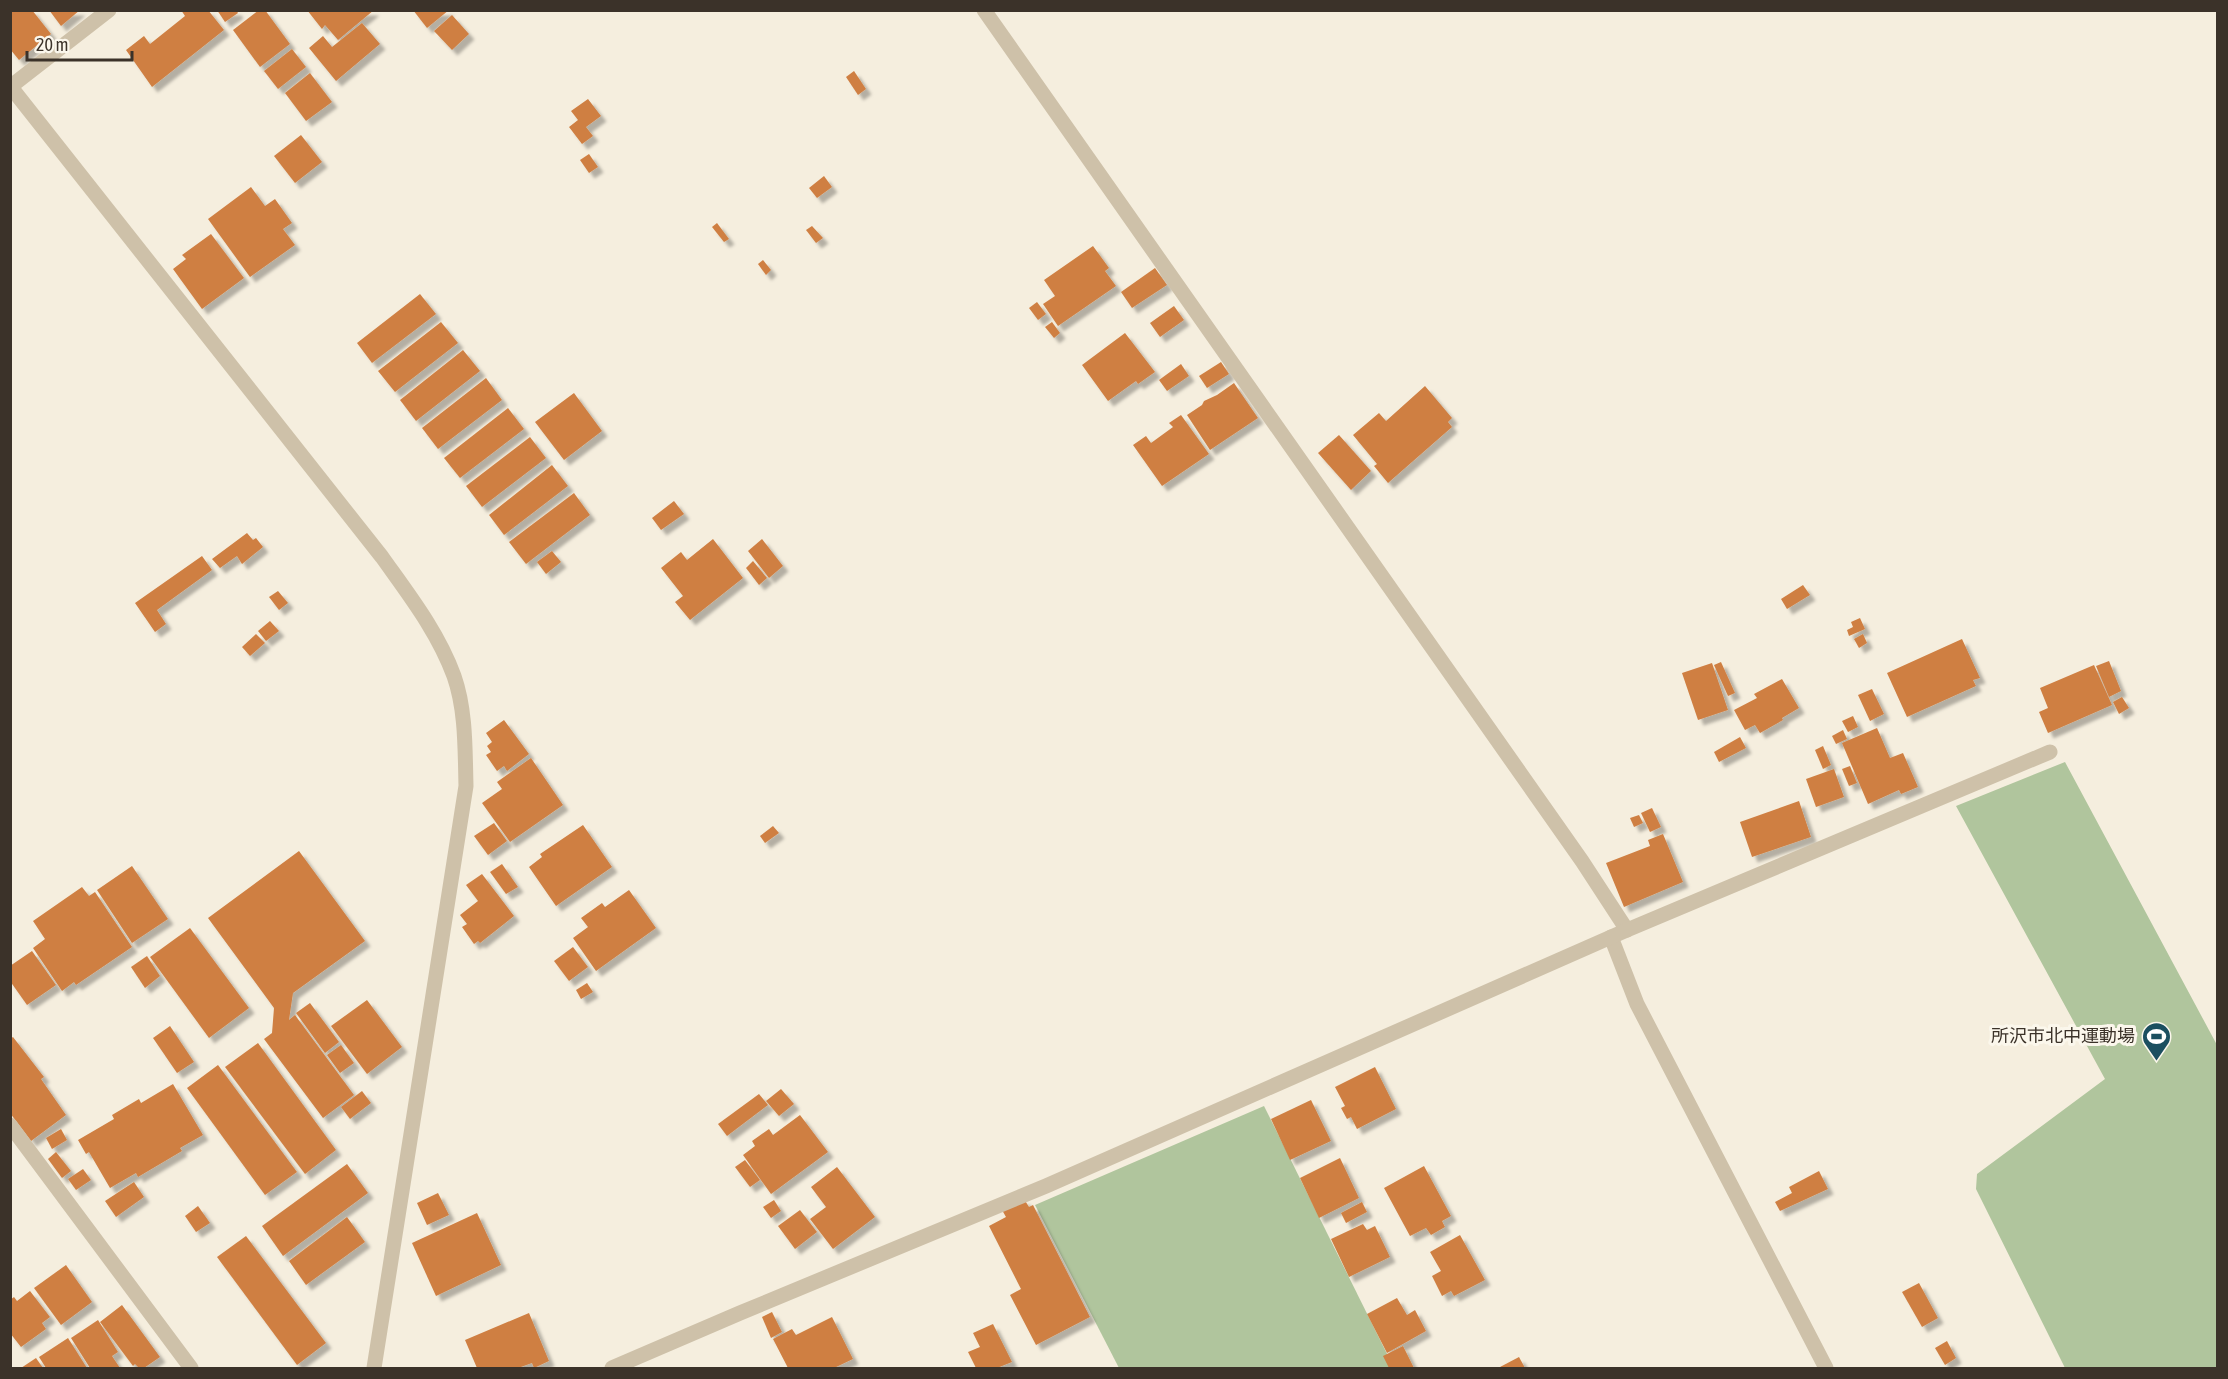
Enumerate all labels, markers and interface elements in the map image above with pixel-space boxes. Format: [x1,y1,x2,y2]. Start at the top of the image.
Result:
scale bar [27,24,132,62]
text: 20 m [36,34,68,55]
sports icon: 所沢市北中運動場 [2140,1020,2172,1062]
place label: 所沢市北中運動場 [1991,1025,2135,1046]

